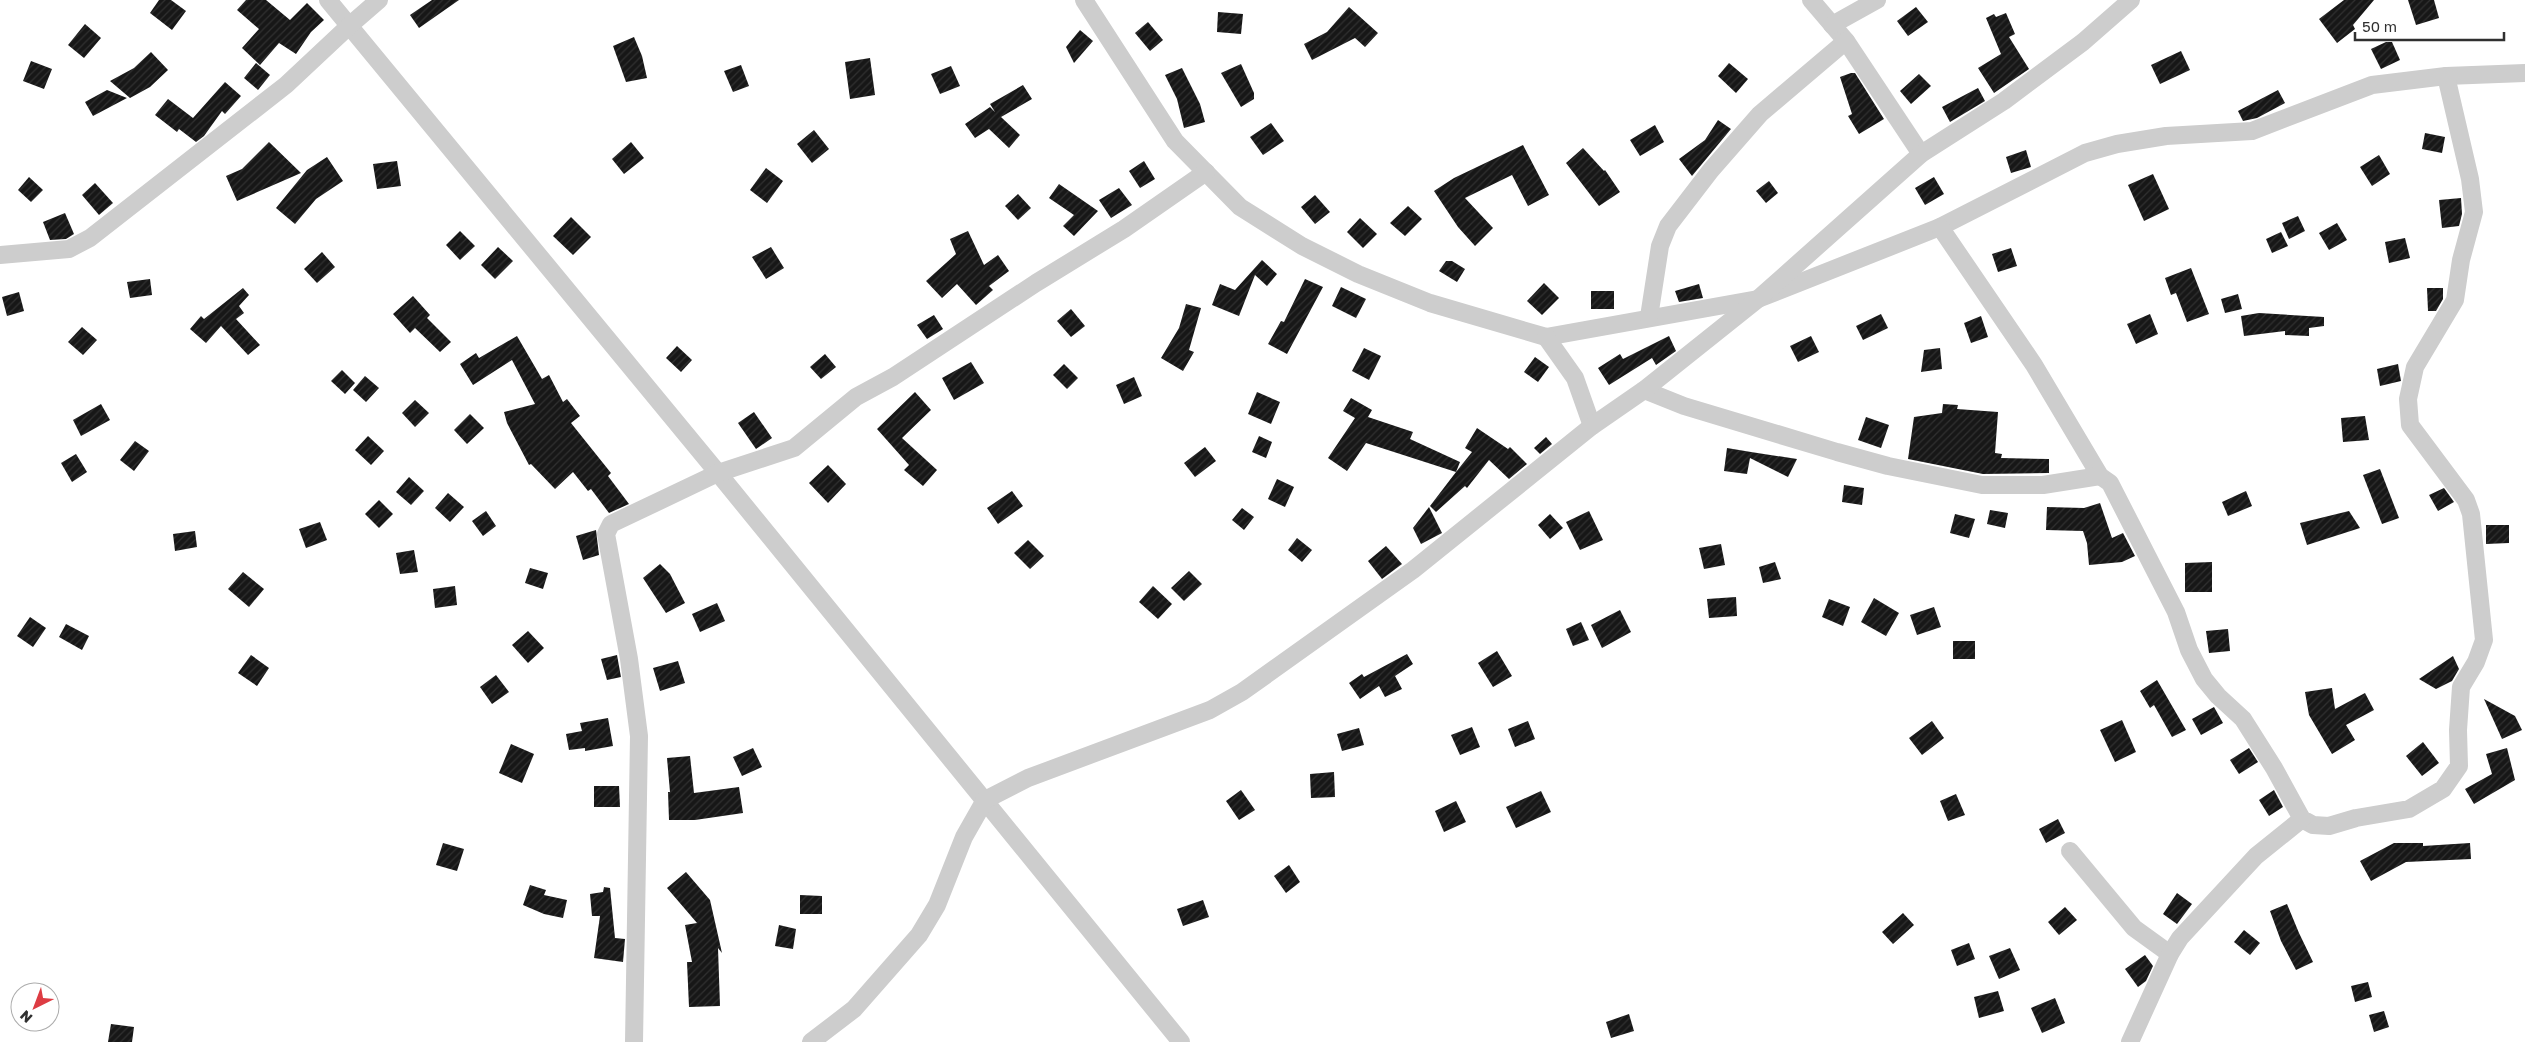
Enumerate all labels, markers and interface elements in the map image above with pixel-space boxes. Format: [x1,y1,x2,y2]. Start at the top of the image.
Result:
scale bar [2355,10,2504,42]
text: 50 m [2362,17,2397,35]
north arrow [10,982,60,1032]
text: N [16,1007,36,1027]

